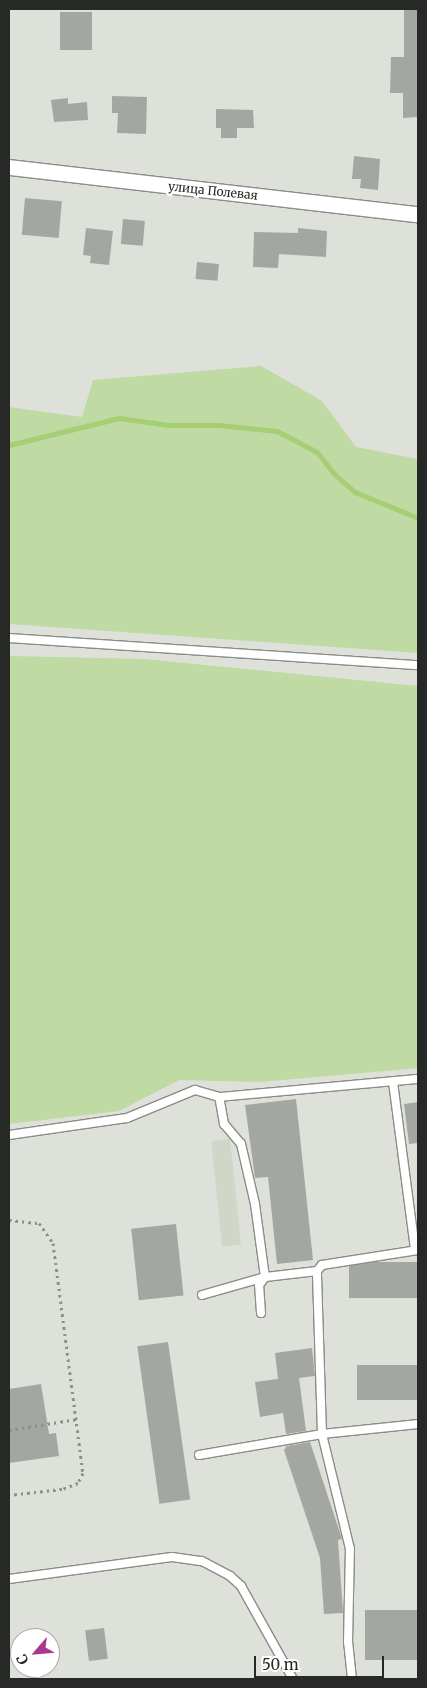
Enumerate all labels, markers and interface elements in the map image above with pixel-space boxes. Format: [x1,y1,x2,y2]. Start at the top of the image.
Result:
street label: улица Полевая [167,179,259,203]
north arrow [10,1628,60,1678]
scale bar [257,1646,387,1678]
text: С [12,1651,33,1668]
text: 50 m [262,1655,299,1674]

